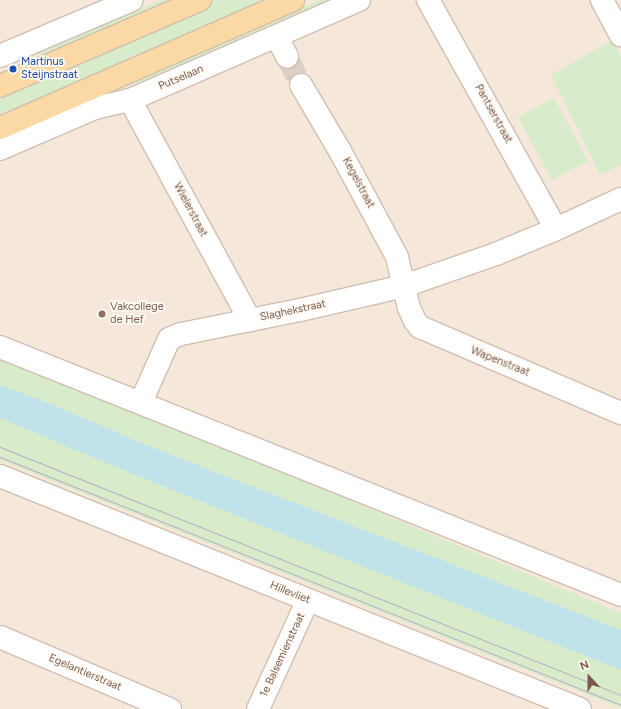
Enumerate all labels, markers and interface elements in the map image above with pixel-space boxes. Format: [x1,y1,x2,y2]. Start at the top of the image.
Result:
place label: Martinus Steijnstraat [21,56,78,82]
street label: Putselaan [157,63,205,93]
marker: Martinus Steijnstraat [8,64,18,74]
street label: Pantserstraat [471,82,515,146]
street label: Kegelstraat [339,155,377,211]
street label: Wielerstraat [170,181,210,239]
street label: Slaghekstraat [259,298,327,324]
place label: Vakcollege de Hef [110,301,164,327]
marker: Vakcollege de Hef [97,309,107,319]
street label: Wapenstraat [468,344,532,380]
street label: Hillevliet [268,579,312,607]
street label: 1e Balsemienstraat [258,611,308,699]
street label: Egelantierstraat [47,652,123,694]
north arrow [569,657,609,697]
text: N [578,658,591,673]

